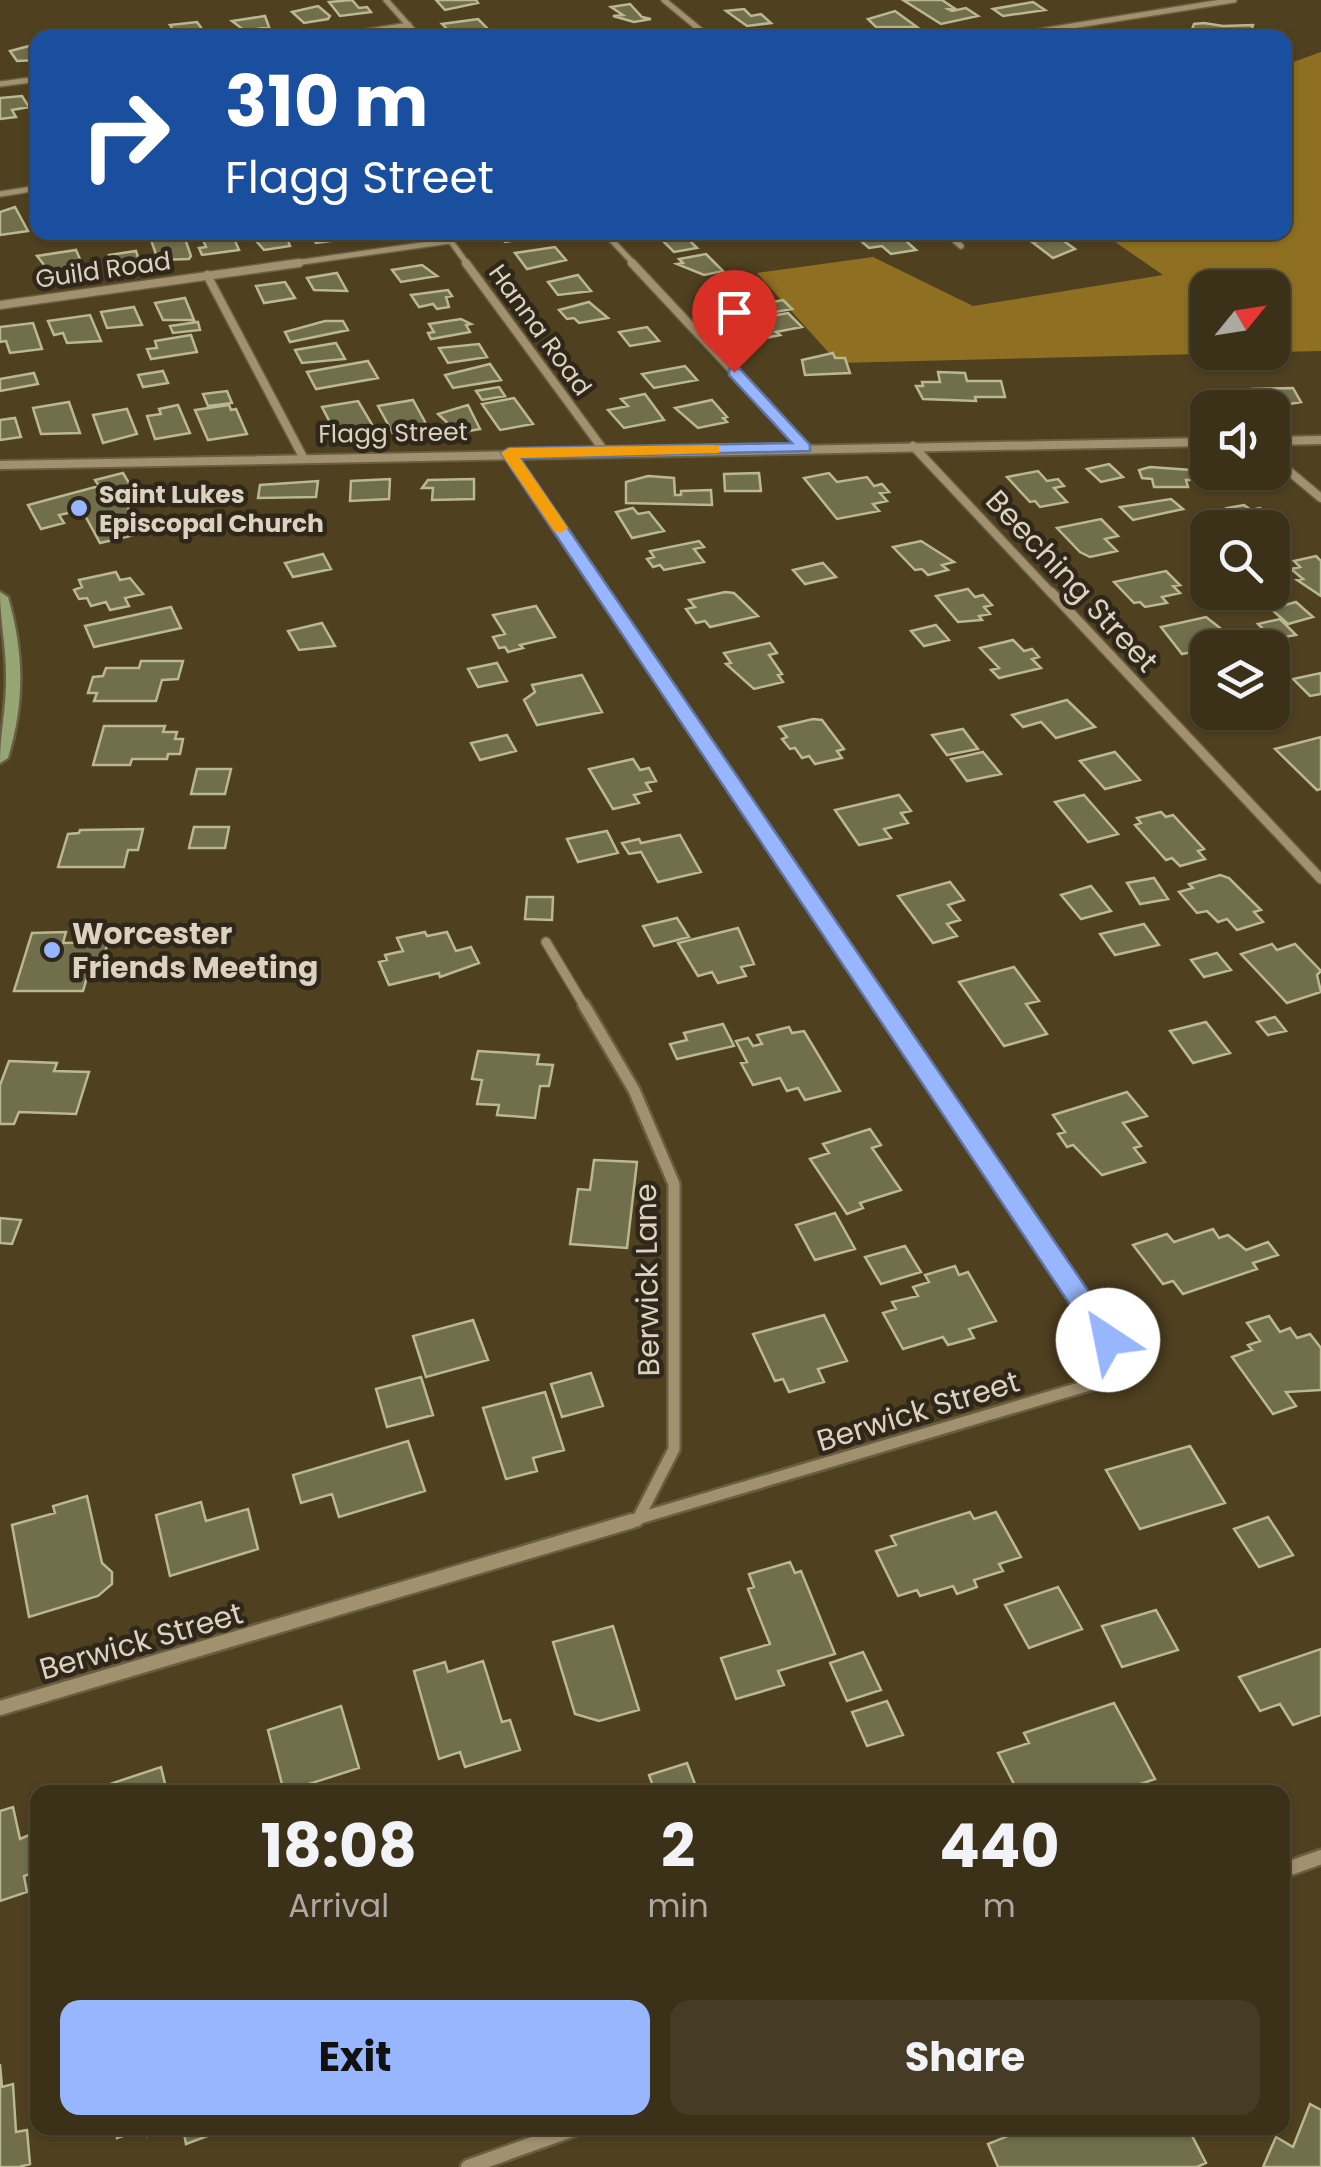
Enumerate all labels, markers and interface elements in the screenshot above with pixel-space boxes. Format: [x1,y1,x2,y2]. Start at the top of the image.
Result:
text: 310 m [225,52,428,151]
icon: right [60,70,190,200]
text: Flagg Street [225,146,494,209]
street label: Guild Road [33,243,173,297]
street label: Hanna Road [480,257,600,403]
pin [692,270,777,373]
north arrow [1190,270,1290,370]
map controls [1190,270,1290,730]
icon: arrive [707,285,762,340]
button: sound [1190,390,1290,490]
street label: Flagg Street [318,414,468,452]
place label: Saint Lukes Episcopal Church [99,477,324,541]
street label: Beeching Street [976,480,1168,682]
marker: Saint Lukes Episcopal Church [68,497,90,519]
button: search [1190,510,1290,610]
button: layers [1190,630,1290,730]
place label: Worcester Friends Meeting [72,912,318,989]
marker: Worcester Friends Meeting [41,939,63,961]
street label: Berwick Lane [624,1183,670,1377]
position arrow [1056,1288,1160,1392]
street label: Berwick Street [811,1360,1025,1462]
street label: Berwick Street [34,1591,248,1691]
text: 18:08 [260,1804,417,1888]
text: 2 [661,1804,695,1888]
text: 440 [939,1804,1060,1888]
text: Arrival [288,1883,389,1928]
text: min [647,1883,709,1928]
text: m [983,1883,1016,1928]
button: Exit [60,2000,650,2115]
button: Share [670,2000,1260,2115]

